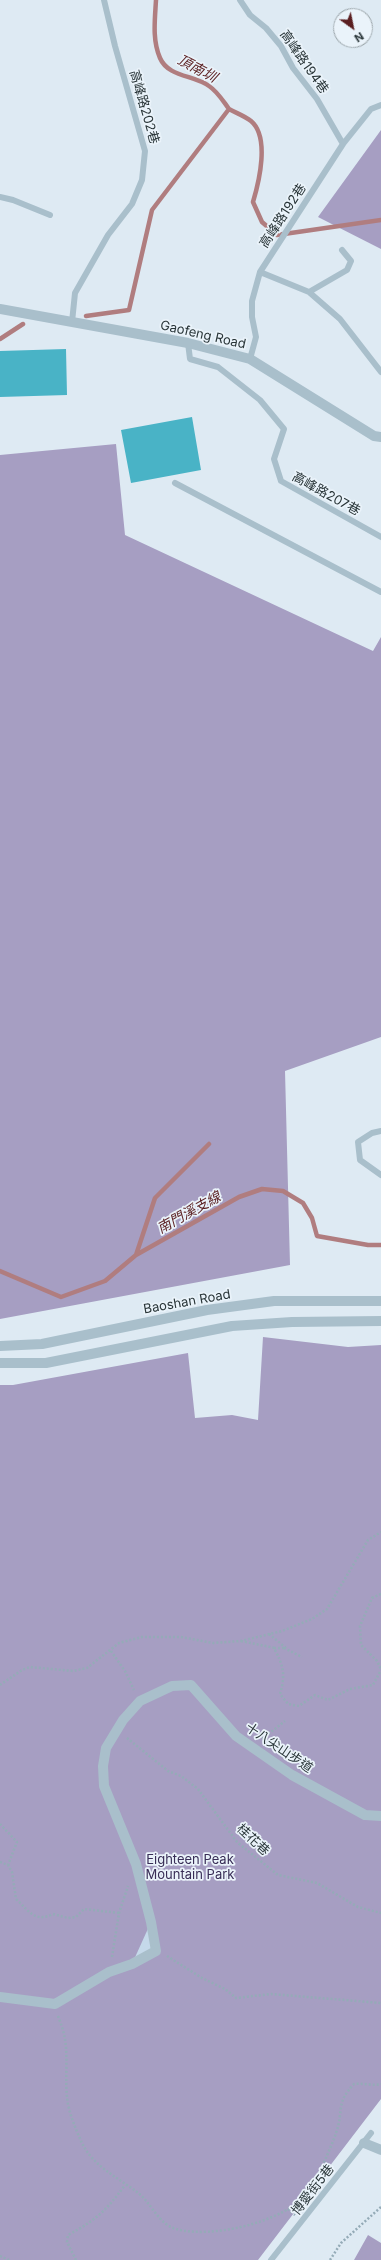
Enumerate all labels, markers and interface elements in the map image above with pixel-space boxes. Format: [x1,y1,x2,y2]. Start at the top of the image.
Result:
north arrow [333,8,373,48]
street label: 高峰路194巷 [276,27,332,97]
text: N [352,29,366,45]
water label: 頂南圳 [175,52,219,86]
street label: 高峰路202巷 [126,68,162,146]
street label: 高峰路192巷 [257,181,309,251]
street label: Gaofeng Road [159,318,247,352]
street label: 高峰路207巷 [289,469,363,519]
water label: 南門溪支線 [154,1189,224,1237]
street label: Baoshan Road [142,1287,232,1317]
street label: 十八尖山步道 [242,1720,316,1776]
street label: 桂花巷 [233,1821,273,1859]
park label: Eighteen Peak Mountain Park [146,1852,234,1883]
street label: 博愛街5巷 [288,2162,338,2218]

